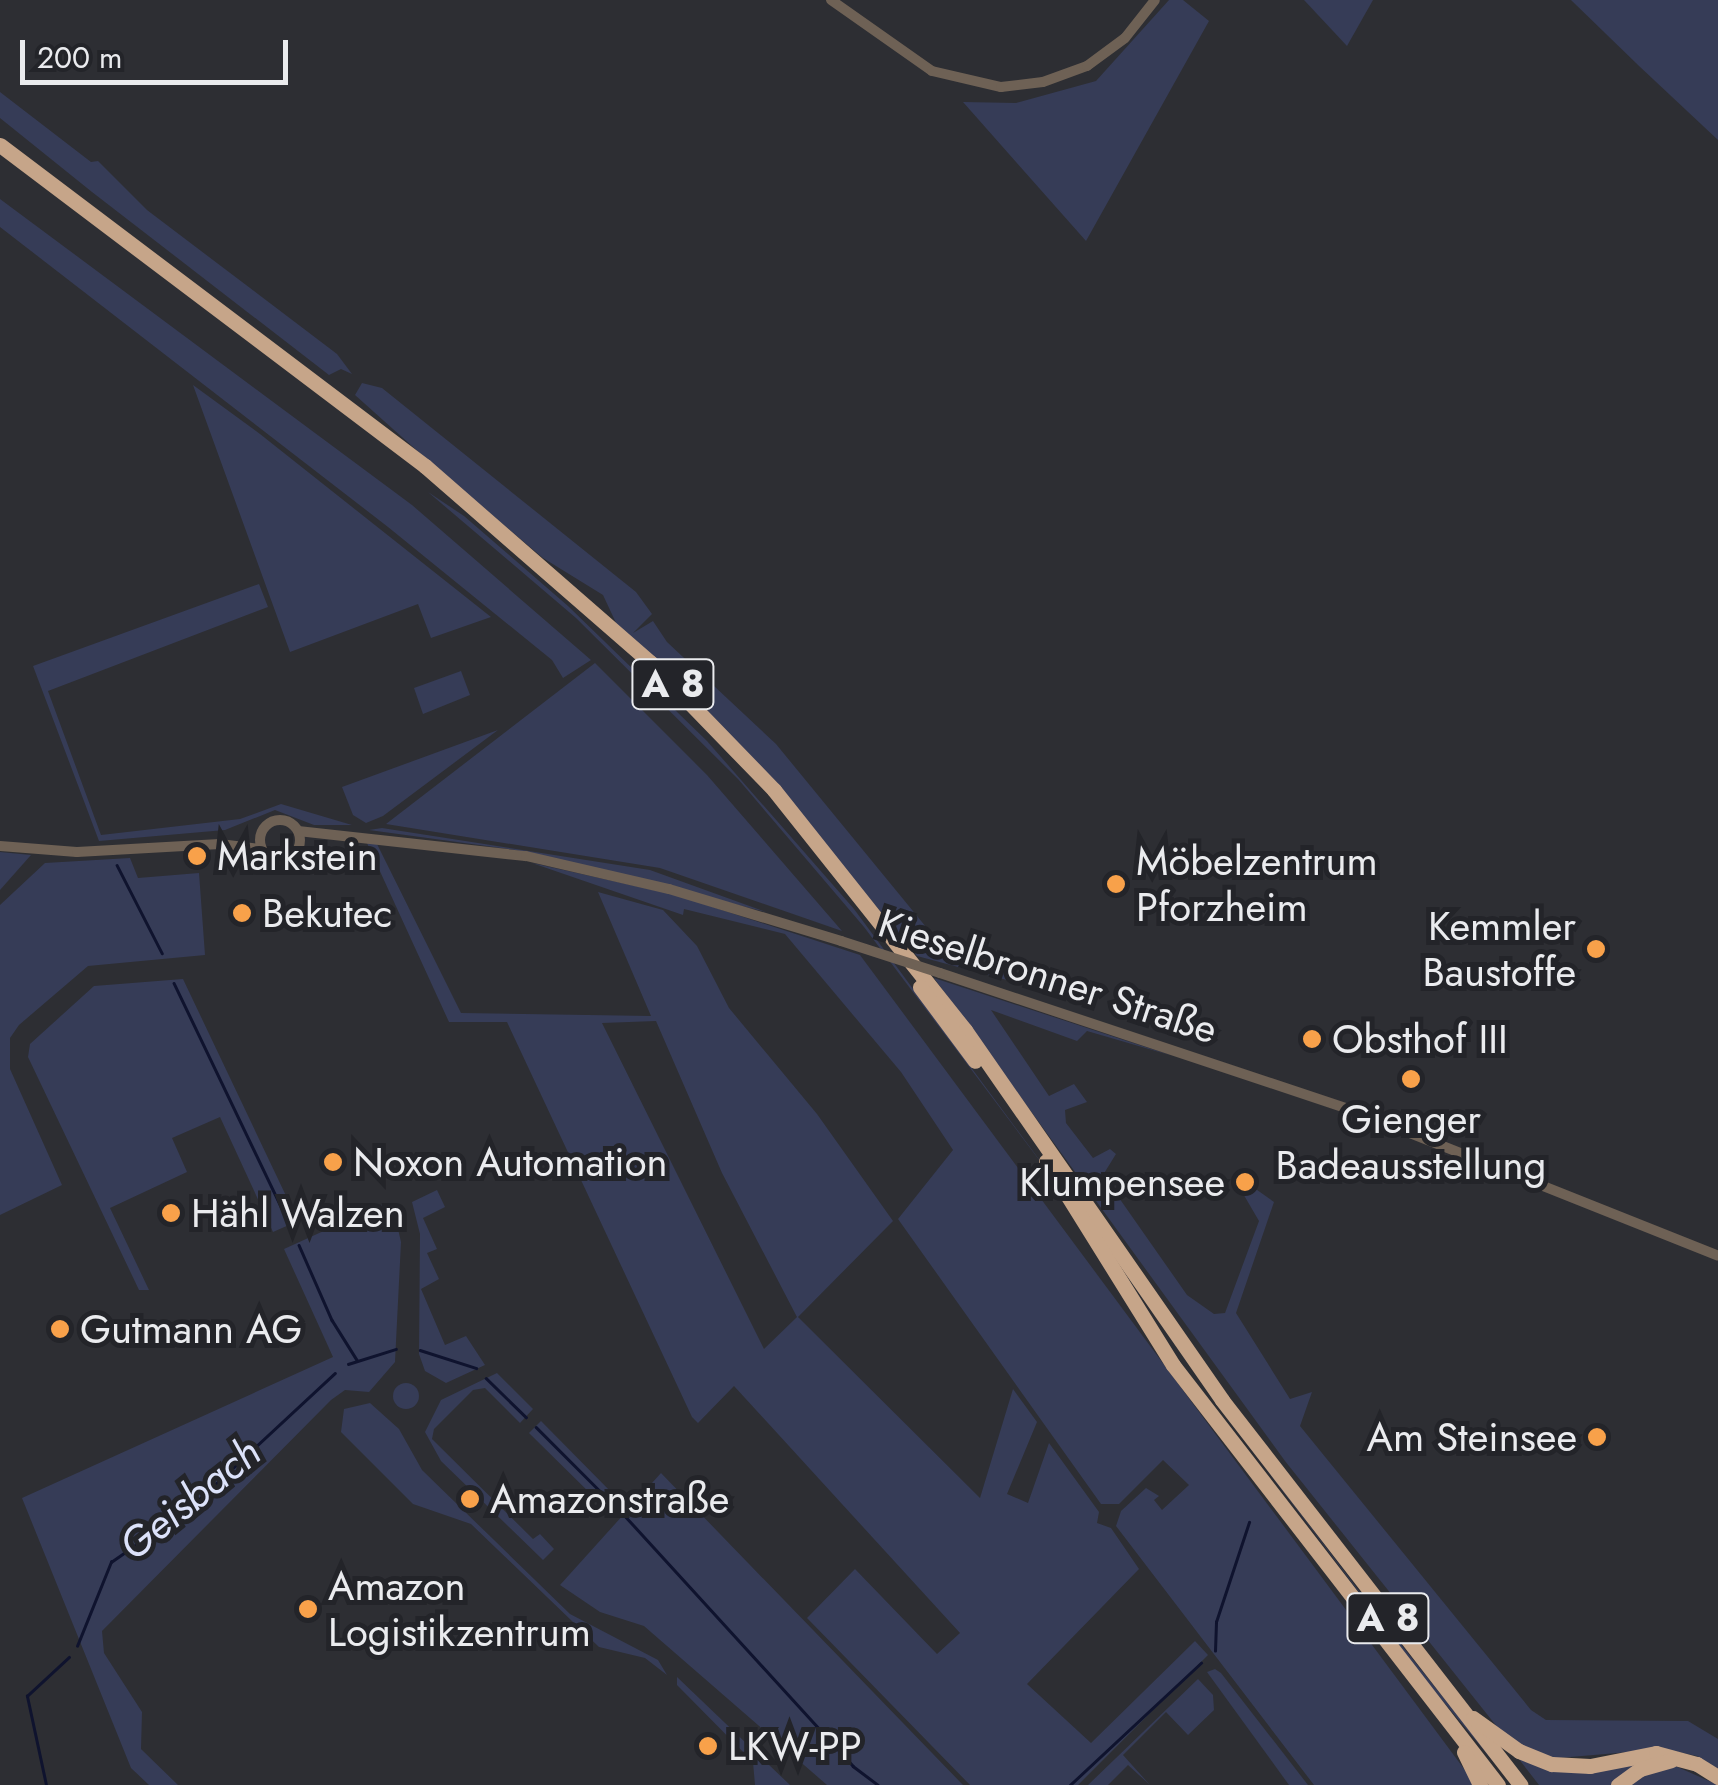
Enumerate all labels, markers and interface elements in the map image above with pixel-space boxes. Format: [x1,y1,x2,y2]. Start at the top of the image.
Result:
scale bar [25,20,292,82]
text: 200 m [37,36,122,79]
road number: A 8 [630,651,716,717]
place label: Markstein [217,832,378,880]
place label: Möbelzentrum Pforzheim [1136,837,1378,931]
marker: Markstein [186,845,208,867]
marker: Möbelzentrum Pforzheim [1105,873,1127,895]
place label: Bekutec [262,889,392,937]
street label: Kieselbronner Straße [873,899,1223,1053]
marker: Bekutec [231,902,253,924]
place label: Kemmler Baustoffe [1422,902,1576,996]
marker: Kemmler Baustoffe [1585,938,1607,960]
place label: Obsthof III [1332,1015,1508,1063]
marker: Obsthof III [1301,1028,1323,1050]
marker: Gienger Badeausstellung [1400,1068,1422,1090]
place label: Gienger Badeausstellung [1276,1095,1546,1189]
place label: Noxon Automation [353,1138,668,1186]
marker: Noxon Automation [322,1151,344,1173]
place label: Klumpensee [1019,1158,1225,1206]
marker: Klumpensee [1234,1171,1256,1193]
place label: Hähl Walzen [191,1189,405,1237]
marker: Hähl Walzen [160,1202,182,1224]
place label: Gutmann AG [80,1305,302,1353]
marker: Gutmann AG [49,1318,71,1340]
place label: Am Steinsee [1367,1413,1577,1461]
marker: Am Steinsee [1586,1426,1608,1448]
water label: Geisbach [109,1427,271,1571]
place label: Amazonstraße [490,1475,729,1523]
marker: Amazonstraße [459,1488,481,1510]
place label: Amazon Logistikzentrum [328,1562,591,1656]
road number: A 8 [1346,1585,1430,1651]
marker: Amazon Logistikzentrum [297,1598,319,1620]
place label: LKW-PP [728,1722,862,1770]
marker: LKW-PP [697,1735,719,1757]

